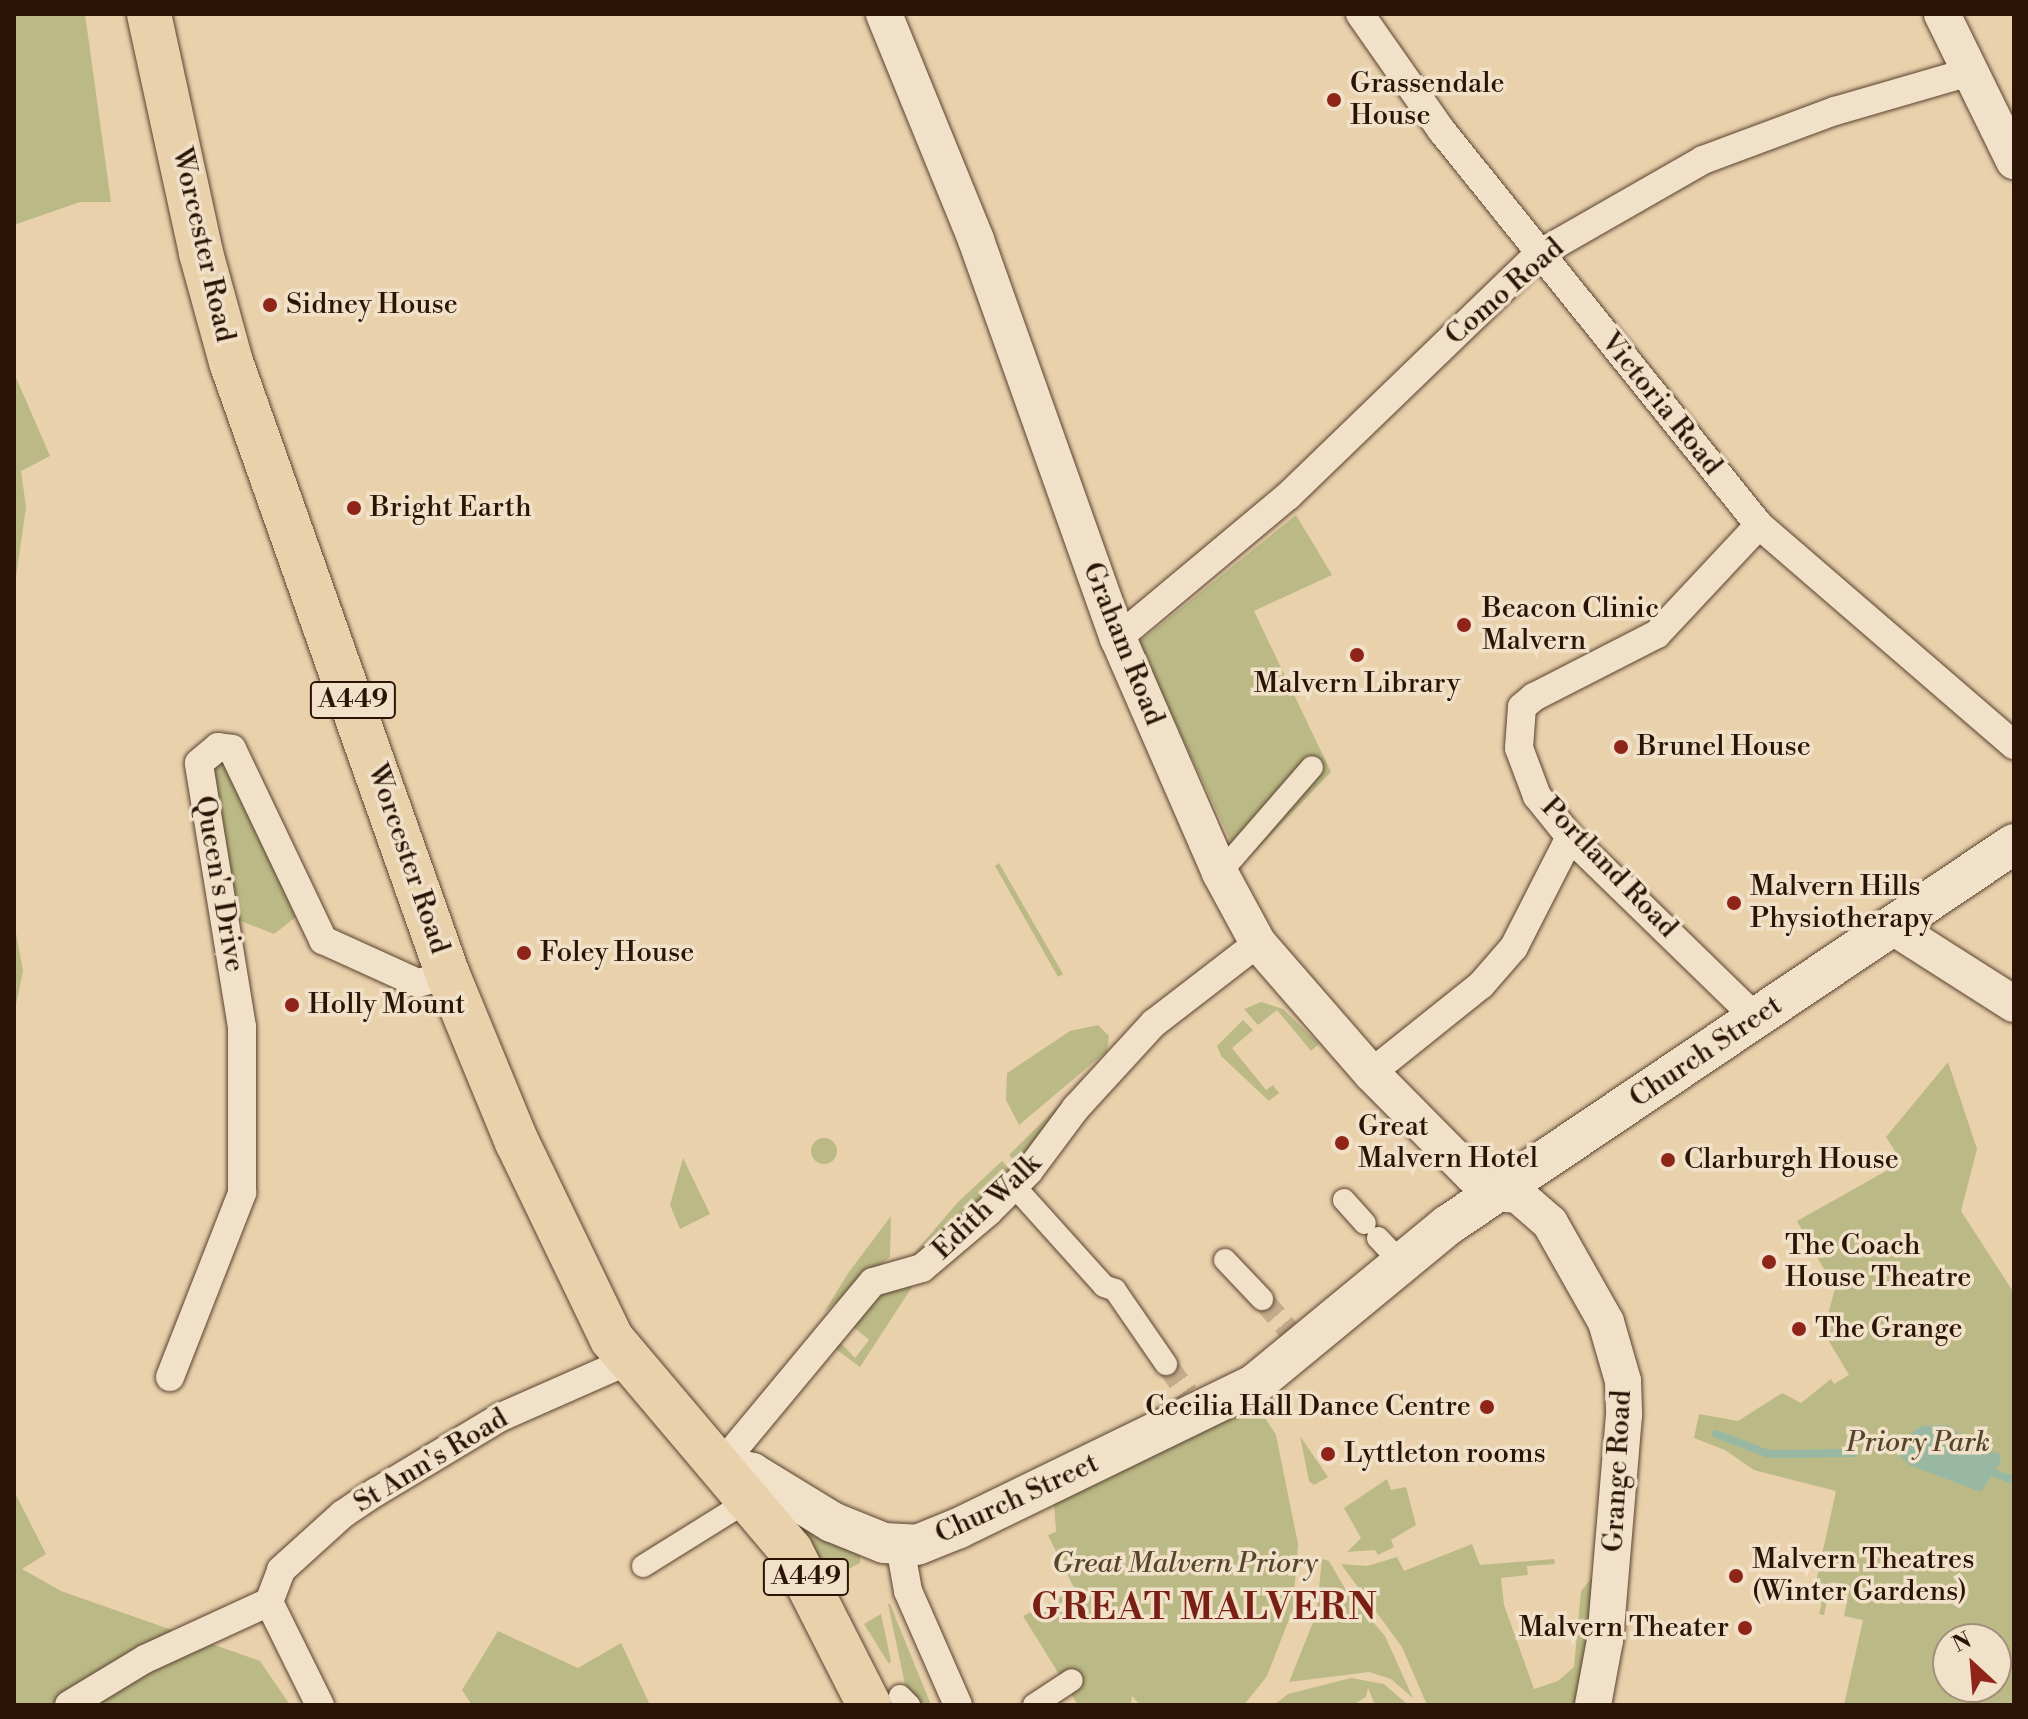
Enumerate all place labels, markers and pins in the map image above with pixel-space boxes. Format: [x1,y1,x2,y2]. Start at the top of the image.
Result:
place label: Grassendale House [1350,67,1505,133]
marker: Grassendale House [1325,91,1343,109]
place label: Sidney House [286,288,458,322]
marker: Sidney House [261,296,279,314]
place label: Bright Earth [370,491,532,525]
marker: Bright Earth [345,499,363,517]
place label: Beacon Clinic Malvern [1482,592,1659,658]
marker: Beacon Clinic Malvern [1453,614,1475,636]
marker: Malvern Library [1348,646,1366,664]
place label: Malvern Library [1254,667,1460,701]
place label: Brunel House [1637,730,1811,764]
marker: Brunel House [1612,738,1630,756]
place label: Malvern Hills Physiotherapy [1750,870,1933,936]
marker: Malvern Hills Physiotherapy [1725,894,1743,912]
place label: Foley House [540,936,694,970]
marker: Foley House [515,944,533,962]
place label: Holly Mount [308,988,465,1022]
marker: Holly Mount [283,996,301,1014]
place label: Great Malvern Hotel [1358,1110,1538,1176]
marker: Great Malvern Hotel [1333,1134,1351,1152]
place label: Clarburgh House [1684,1143,1899,1177]
marker: Clarburgh House [1659,1151,1677,1169]
place label: The Coach House Theatre [1785,1229,1971,1295]
marker: The Coach House Theatre [1760,1253,1778,1271]
place label: The Grange [1815,1312,1963,1346]
marker: The Grange [1790,1320,1808,1338]
place label: Cecilia Hall Dance Centre [1145,1390,1471,1424]
marker: Cecilia Hall Dance Centre [1478,1398,1496,1416]
place label: Lyttleton rooms [1344,1437,1546,1471]
marker: Lyttleton rooms [1319,1445,1337,1463]
place label: Malvern Theatres (Winter Gardens) [1752,1543,1974,1609]
marker: Malvern Theatres (Winter Gardens) [1727,1567,1745,1585]
place label: Malvern Theater [1519,1611,1729,1645]
marker: Malvern Theater [1736,1619,1754,1637]

